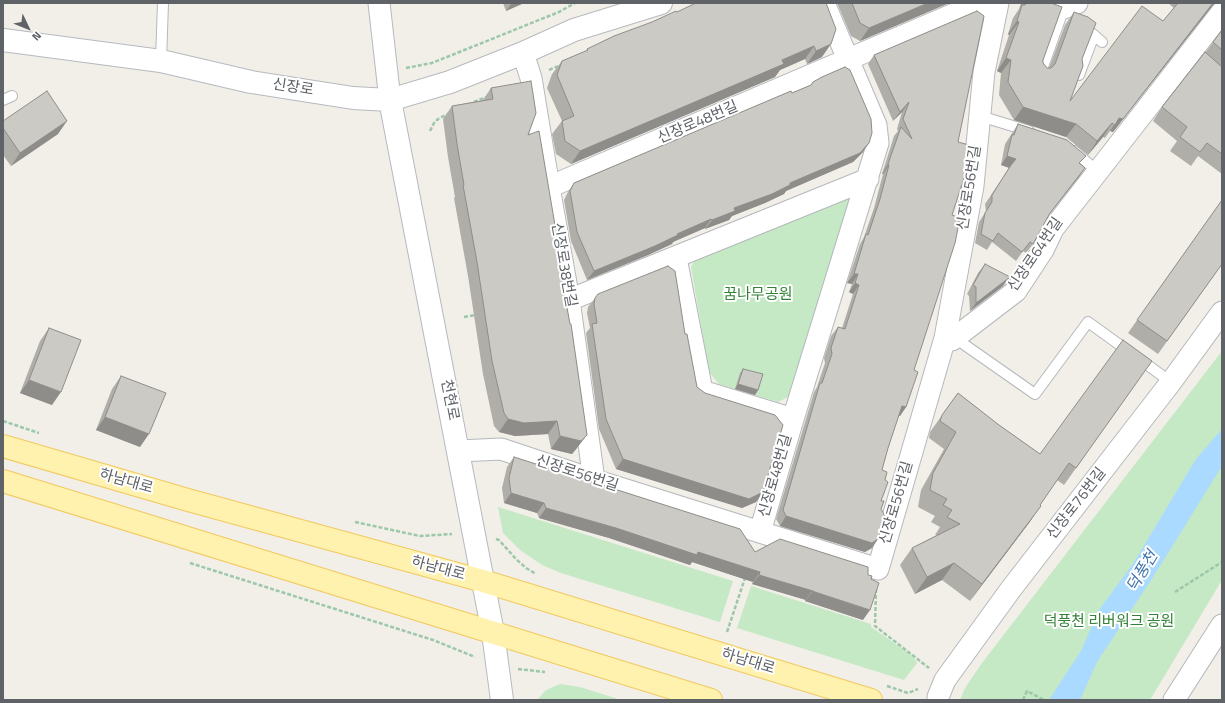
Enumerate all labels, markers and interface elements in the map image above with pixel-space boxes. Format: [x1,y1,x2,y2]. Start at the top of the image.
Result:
north arrow [8,8,48,48]
text: N [28,28,45,44]
street label: 신장로 [271,76,315,100]
street label: 신장로48번길 [655,98,741,148]
street label: 신장로56번길 [954,144,986,232]
street label: 신장로64번길 [1005,214,1067,296]
street label: 신장로38번길 [547,221,579,309]
park label: 꿈나무공원 [724,286,792,304]
street label: 천현로 [436,378,462,422]
street label: 신장로48번길 [756,432,796,520]
street label: 신장로56번길 [533,452,621,496]
street label: 신장로56번길 [877,459,917,547]
street label: 신장로76번길 [1043,465,1111,543]
street label: 하남대로 [97,466,155,498]
water label: 덕풍천 [1123,548,1163,596]
street label: 하남대로 [409,553,467,585]
park label: 덕풍천 리버워크 공원 [1044,613,1174,631]
street label: 하남대로 [719,645,777,679]

